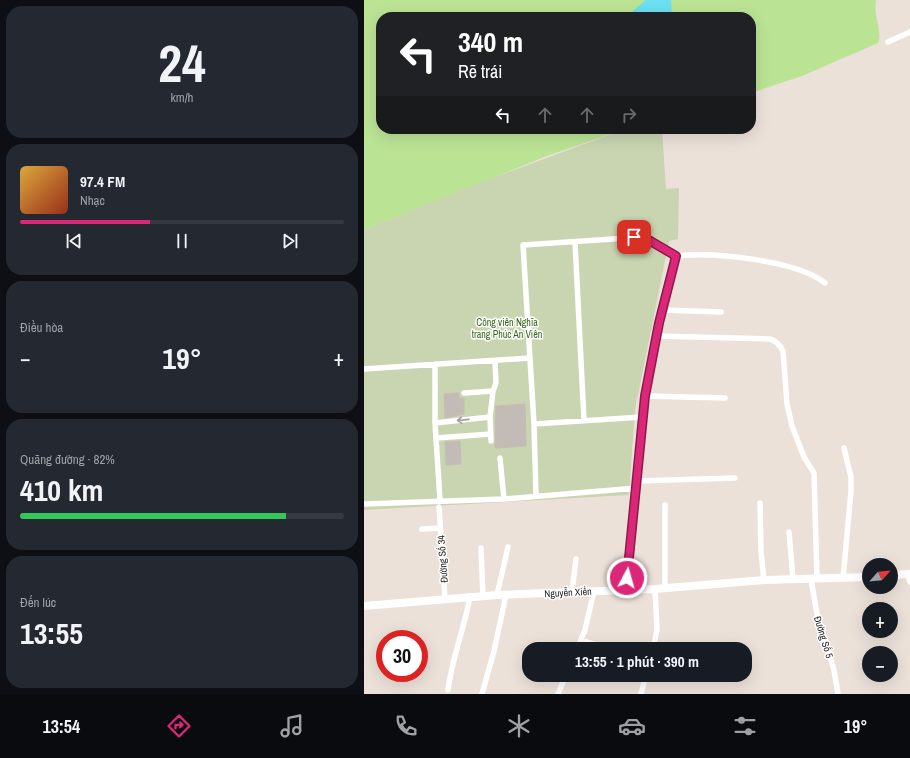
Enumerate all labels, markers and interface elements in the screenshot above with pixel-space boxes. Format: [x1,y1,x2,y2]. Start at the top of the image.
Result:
text: 340 m [458,23,523,61]
text: 24 [158,28,206,98]
icon: left [392,28,444,80]
text: Rẽ trái [458,59,502,84]
text: km/h [170,89,194,106]
icon: left [492,104,514,126]
icon: ahead [534,104,556,126]
icon: ahead [576,104,598,126]
icon: right [618,104,640,126]
text: 97.4 FM [80,171,125,192]
text: Nhạc [80,192,105,209]
pin [617,220,651,254]
icon: arrive [623,226,645,248]
icon: previous [63,230,85,252]
icon: pause [171,230,193,252]
icon: next [279,230,301,252]
park label: Công viên Nghĩa trang Phúc An Viên [472,316,542,341]
text: Điều hòa [20,319,63,336]
text: 19° [162,338,202,378]
text: − [20,343,31,373]
text: + [333,343,344,373]
one-way arrow [457,416,470,424]
text: Quãng đường · 82% [20,451,115,468]
text: 410 km [20,470,103,510]
street label: Đường Số 34 [434,534,451,583]
position arrow [606,557,648,599]
north arrow [862,558,898,594]
map controls [862,558,898,682]
street label: Nguyễn Xiển [544,585,592,600]
text: Đến lúc [20,594,56,611]
button: + [862,602,898,638]
text: 13:55 [20,613,83,653]
street label: Đường Số 5 [811,615,836,660]
speed limit sign: 30 [376,630,428,682]
button: − [862,646,898,682]
text: 13:55 · 1 phút · 390 m [575,651,699,672]
icon: directions [165,712,193,740]
icon: music [278,712,306,740]
icon: phone [392,712,420,740]
icon: climate [505,712,533,740]
icon: car [618,712,646,740]
icon: filters [731,712,759,740]
text: 13:54 [43,714,80,739]
text: 19° [844,714,867,739]

